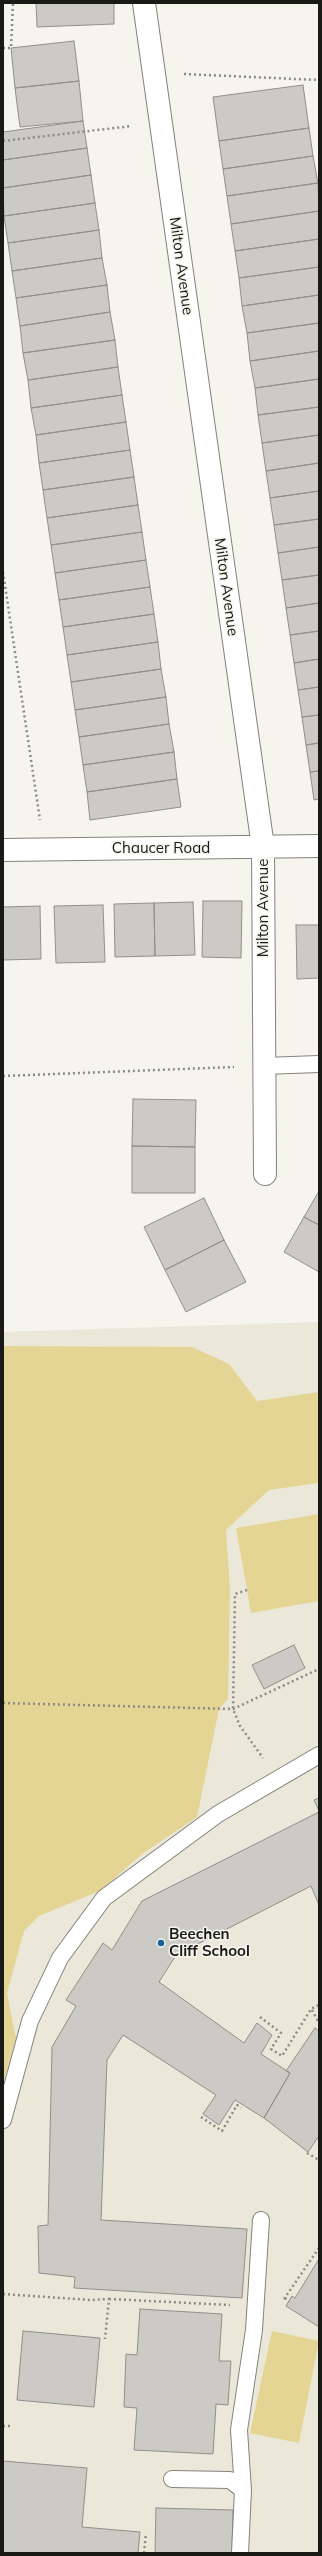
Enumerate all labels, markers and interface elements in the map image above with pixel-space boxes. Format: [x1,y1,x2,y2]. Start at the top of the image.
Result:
street label: Milton Avenue [165,216,197,316]
street label: Milton Avenue [210,537,242,637]
street label: Chaucer Road [112,839,210,857]
street label: Milton Avenue [254,859,272,957]
place label: Beechen Cliff School [169,1925,250,1960]
marker: Beechen Cliff School [156,1938,166,1948]

